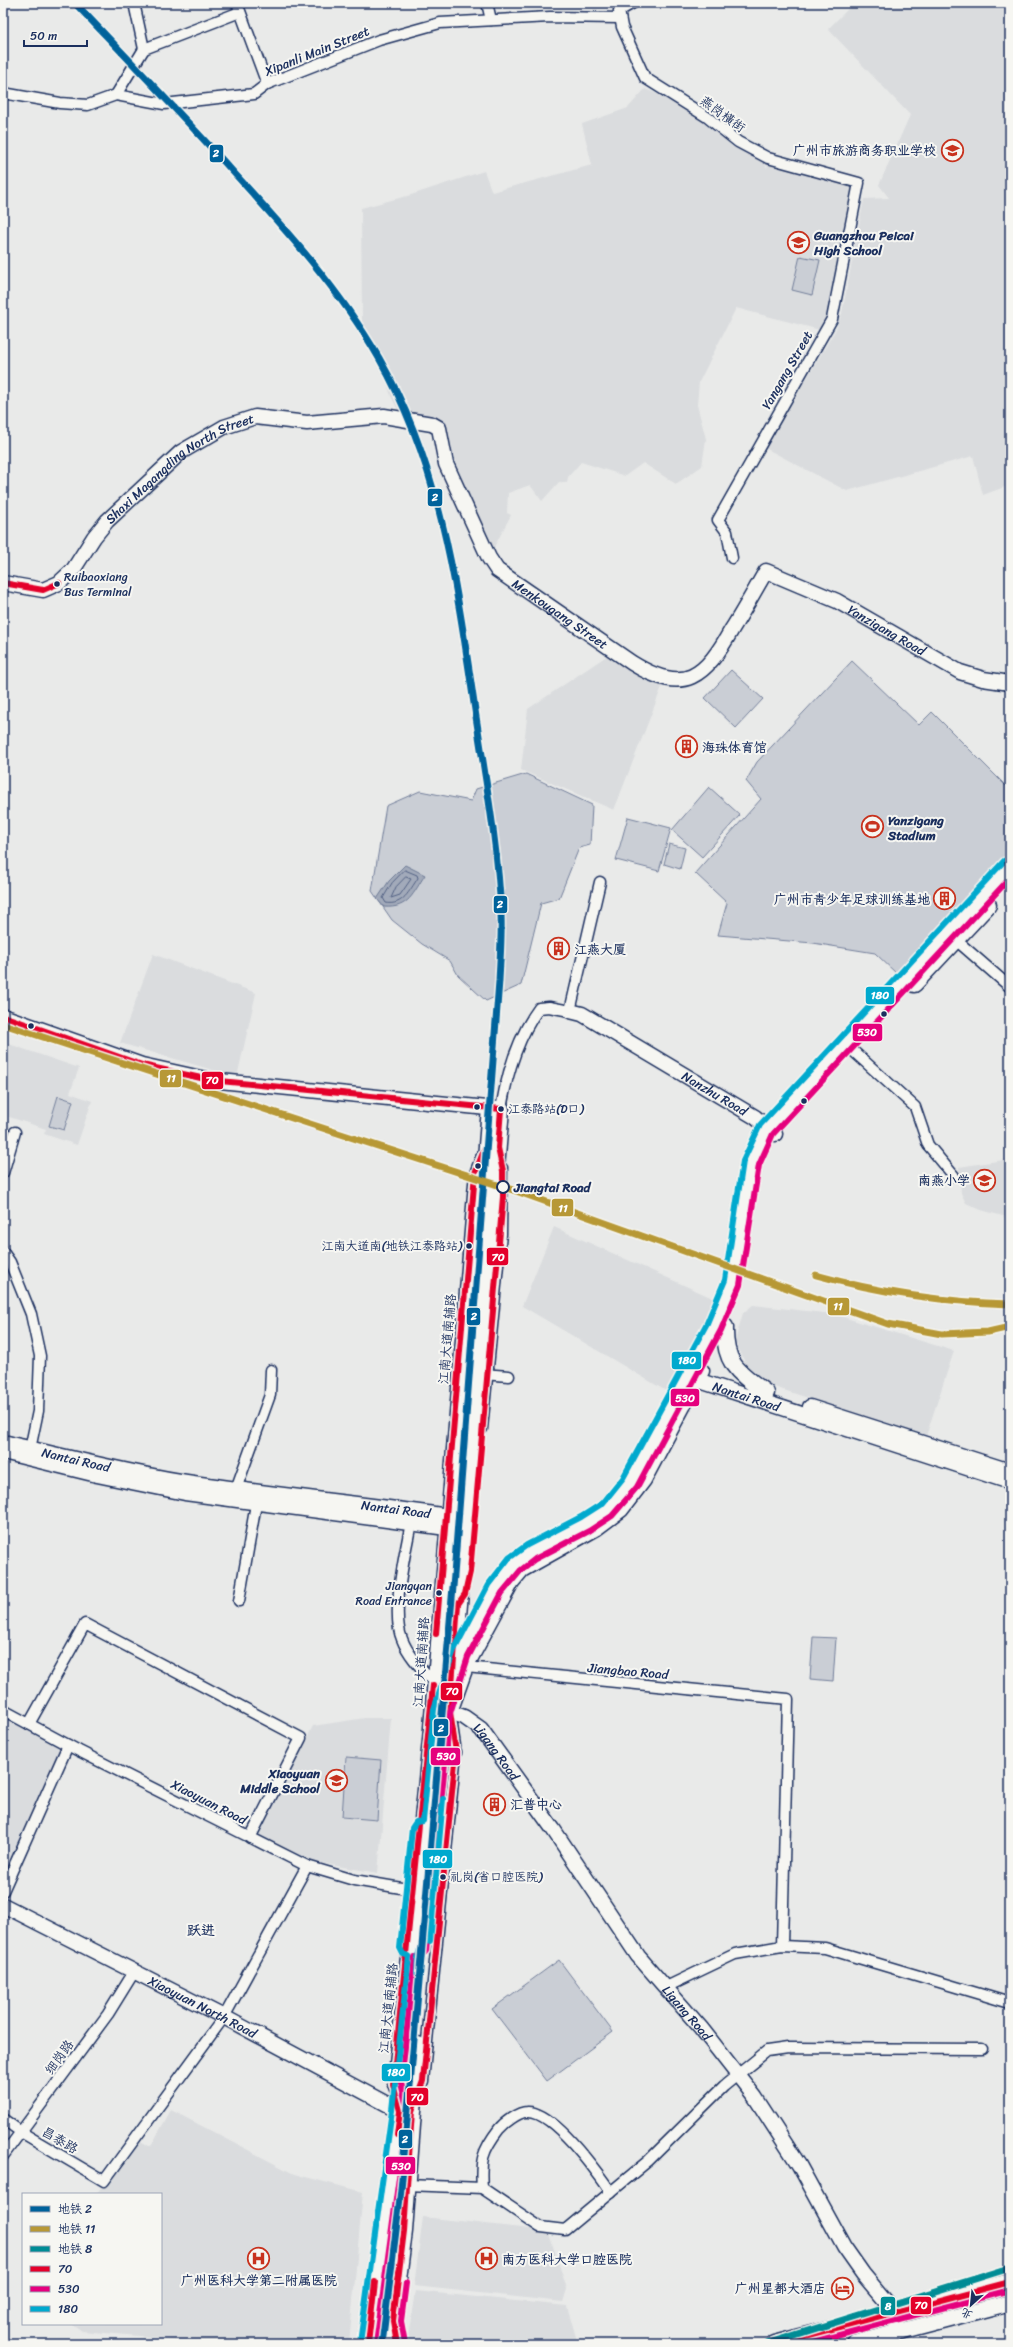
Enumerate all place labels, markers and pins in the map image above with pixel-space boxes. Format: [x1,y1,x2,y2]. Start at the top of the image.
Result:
school or university icon: 广州市旅游商务职业学校 [939,137,965,163]
place label: 广州市旅游商务职业学校 [793,139,936,162]
place label: Guangzhou Peicai High School [813,224,915,262]
school or university icon: Guangzhou Peicai High School [785,229,811,255]
place label: Ruibaoxiang Bus Terminal [64,566,132,603]
marker: Ruibaoxiang Bus Terminal [52,579,62,589]
building icon: 海珠体育馆 [673,734,699,760]
place label: 海珠体育馆 [702,736,767,759]
place label: Yanzigang Stadium [887,809,944,847]
sports icon: Yanzigang Stadium [860,814,886,840]
building icon: 广州市青少年足球训练基地 [932,886,958,912]
place label: 广州市青少年足球训练基地 [774,888,930,911]
building icon: 江燕大厦 [545,936,571,962]
place label: 江燕大厦 [574,938,626,961]
unlabelled marker [879,1009,889,1019]
unlabelled marker [26,1021,36,1031]
unlabelled marker [799,1096,809,1106]
place label: 江泰路站(D口) [508,1098,584,1120]
unlabelled marker [472,1102,482,1112]
marker: 江泰路站(D口) [496,1104,506,1114]
unlabelled marker [473,1161,483,1171]
school or university icon: 南燕小学 [972,1167,998,1193]
place label: 南燕小学 [918,1169,970,1192]
place label: Jiangtai Road [513,1176,592,1199]
marker: Jiangtai Road [496,1180,510,1194]
place label: 江南大道南(地铁江泰路站) [322,1235,463,1257]
marker: 江南大道南(地铁江泰路站) [464,1241,474,1251]
place label: Jiangyan Road Entrance [356,1575,433,1612]
marker: Jiangyan Road Entrance [434,1588,444,1598]
place label: Xiaoyuan Middle School [239,1762,321,1800]
school or university icon: Xiaoyuan Middle School [323,1767,349,1793]
building icon: 汇普中心 [482,1791,508,1817]
place label: 汇普中心 [510,1793,562,1816]
place label: 礼岗(省口腔医院) [450,1866,543,1888]
marker: 礼岗(省口腔医院) [438,1872,448,1882]
hospital icon: 广州医科大学第二附属医院 [246,2245,272,2271]
hospital icon: 南方医科大学口腔医院 [474,2246,500,2272]
place label: 南方医科大学口腔医院 [502,2248,632,2271]
place label: 广州医科大学第二附属医院 [181,2269,337,2292]
hotel icon: 广州星都大酒店 [829,2275,855,2301]
place label: 广州星都大酒店 [735,2277,826,2300]

